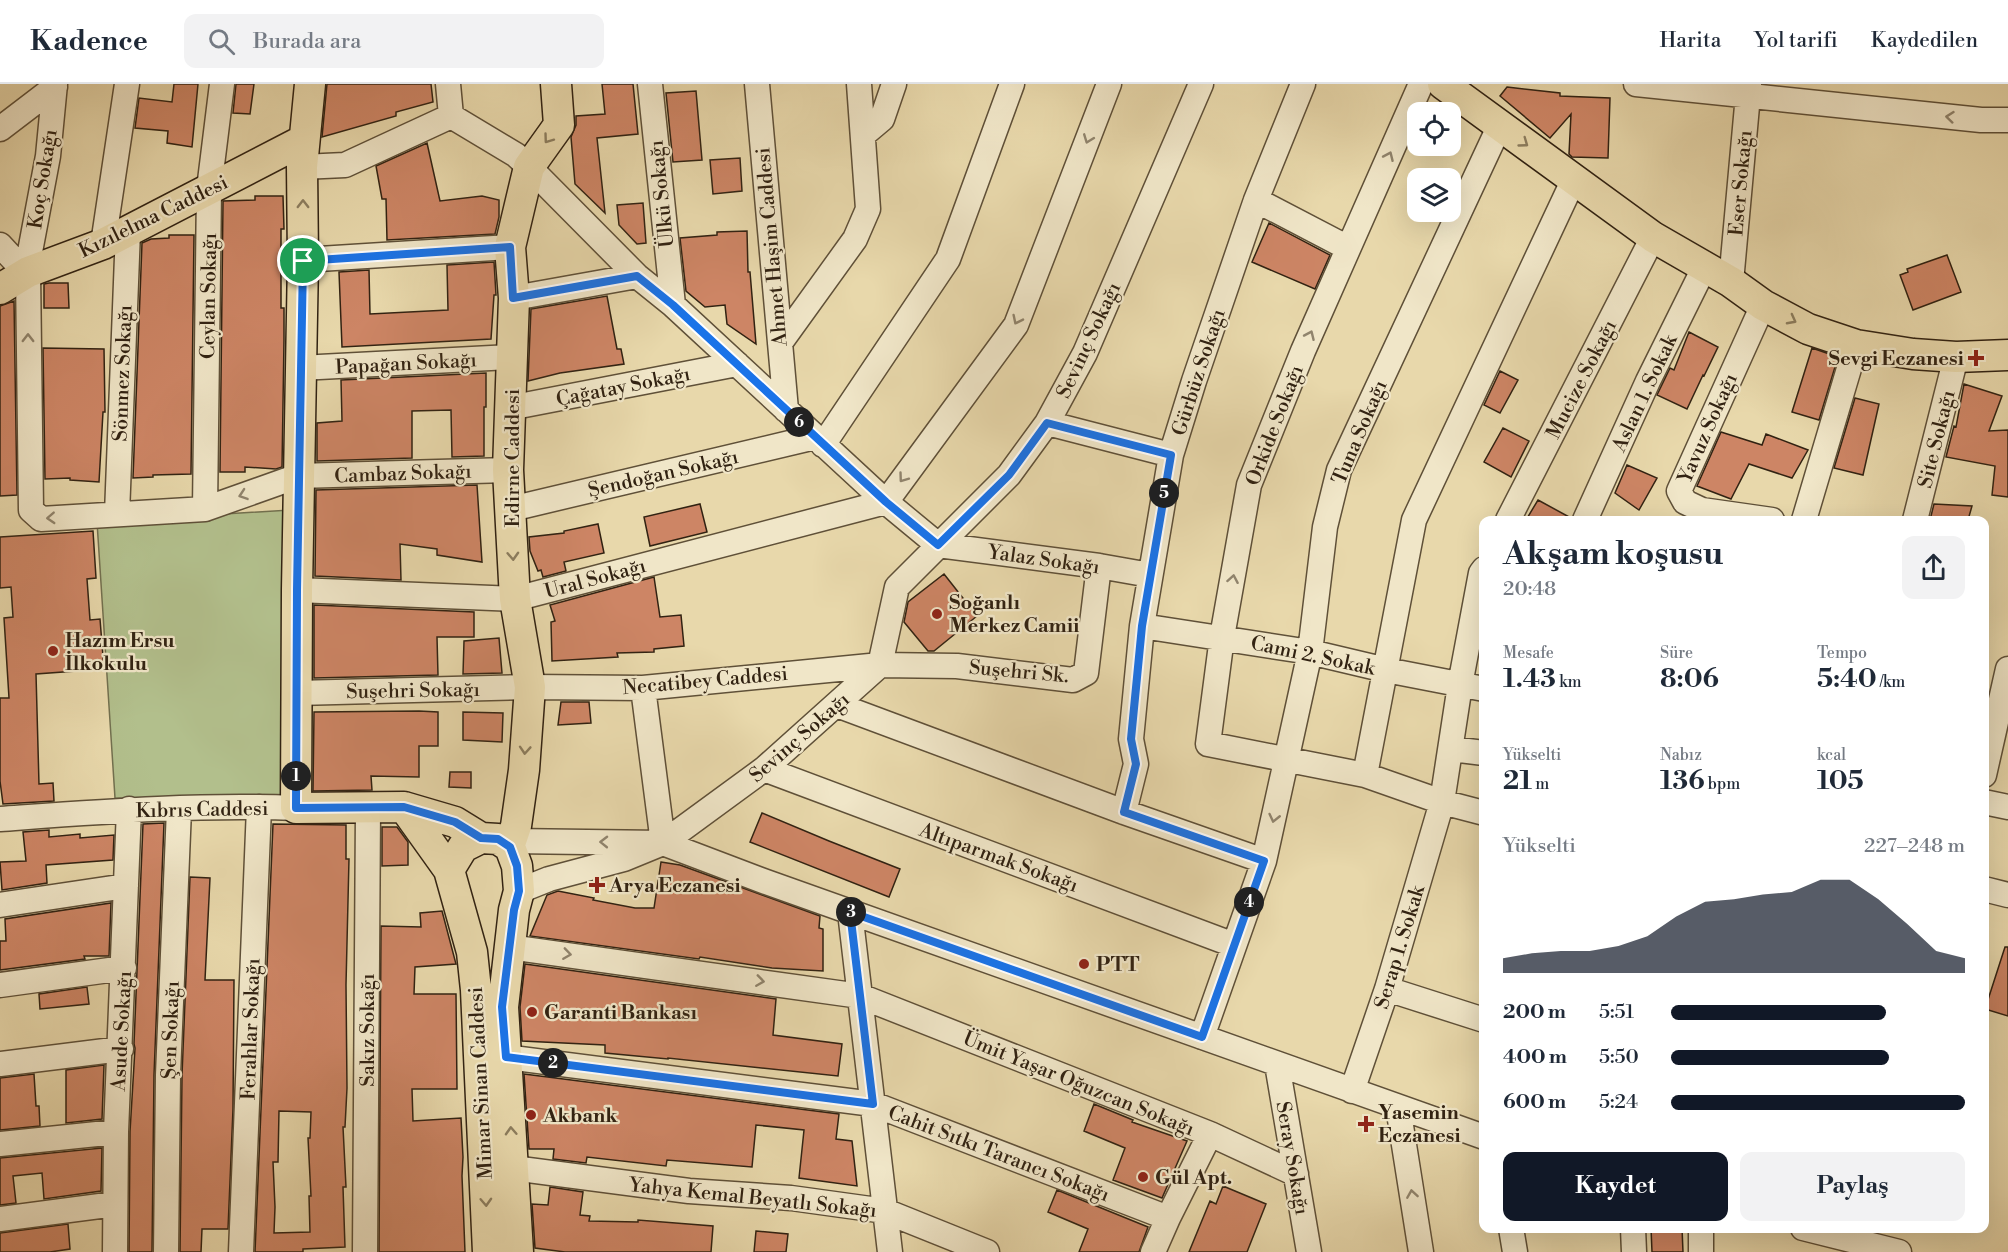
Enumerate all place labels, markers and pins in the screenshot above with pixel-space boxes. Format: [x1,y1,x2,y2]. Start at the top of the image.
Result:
pin [277,235,328,286]
place label: Sevgi Eczanesi [1829,347,1965,372]
marker: Sevgi Eczanesi [1969,351,1983,365]
pin: 6 [784,407,814,437]
pin: 5 [1149,478,1179,508]
place label: Soğanlı Merkez Camii [949,591,1080,639]
marker: Soğanlı Merkez Camii [930,607,944,621]
place label: Hazım Ersu İlkokulu [65,629,175,677]
marker: Hazım Ersu İlkokulu [46,644,60,658]
pin: 1 [281,761,311,791]
place label: Arya Eczanesi [608,874,741,899]
marker: Arya Eczanesi [590,878,604,892]
pin: 4 [1234,887,1264,917]
pin: 3 [836,897,866,927]
place label: PTT [1096,953,1140,978]
marker: PTT [1077,957,1091,971]
place label: Garanti Bankası [544,1001,697,1026]
marker: Garanti Bankası [525,1005,539,1019]
pin: 2 [538,1048,568,1078]
place label: Yasemin Eczanesi [1378,1101,1461,1149]
place label: Akbank [542,1104,618,1129]
marker: Akbank [524,1108,538,1122]
marker: Yasemin Eczanesi [1359,1117,1373,1131]
place label: Gül Apt. [1155,1166,1232,1191]
marker: Gül Apt. [1136,1170,1150,1184]

